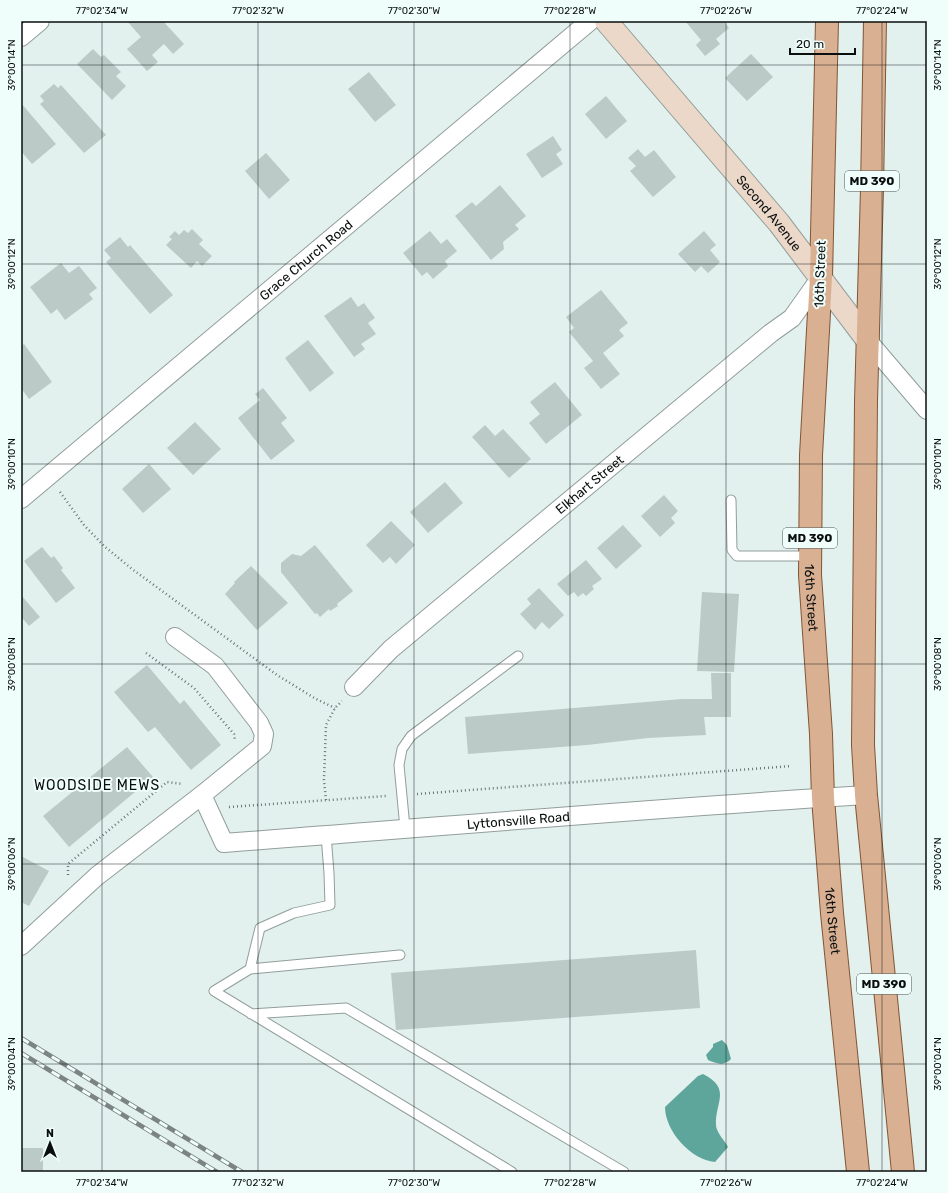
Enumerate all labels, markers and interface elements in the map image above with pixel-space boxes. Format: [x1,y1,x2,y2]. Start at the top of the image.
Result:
text: 77°02'34"W [76,5,128,17]
text: 77°02'32"W [232,5,284,17]
text: 77°02'30"W [388,5,440,17]
text: 77°02'28"W [544,5,596,17]
text: 77°02'26"W [700,5,752,17]
text: 77°02'24"W [856,5,908,17]
scale bar [790,30,855,56]
text: 20 m [796,37,824,51]
text: 39°00'14"N [6,39,18,91]
text: 39°00'14"N [932,39,944,91]
road number: MD 390 [845,171,899,191]
street label: Second Avenue [734,172,805,254]
street label: Grace Church Road [256,216,355,303]
text: 39°00'12"N [6,238,18,290]
text: 39°00'12"N [932,238,944,290]
street label: 16th Street [811,240,829,308]
text: 39°00'10"N [6,438,18,490]
text: 39°00'10"N [932,438,944,490]
street label: Elkhart Street [552,452,626,517]
road number: MD 390 [783,528,837,548]
street label: 16th Street [802,564,821,632]
text: 39°00'08"N [6,637,18,691]
text: 39°00'08"N [932,637,944,691]
district label: WOODSIDE MEWS [34,777,160,794]
street label: Lyttonsville Road [466,808,570,832]
text: 39°00'06"N [6,837,18,891]
text: 39°00'06"N [932,837,944,891]
street label: 16th Street [823,887,844,955]
road number: MD 390 [857,974,911,994]
text: 39°00'04"N [6,1037,18,1091]
text: 39°00'04"N [932,1037,944,1091]
north arrow [30,1123,70,1163]
text: N [46,1127,54,1140]
text: 77°02'34"W [76,1177,128,1189]
text: 77°02'32"W [232,1177,284,1189]
text: 77°02'30"W [388,1177,440,1189]
text: 77°02'28"W [544,1177,596,1189]
text: 77°02'26"W [700,1177,752,1189]
text: 77°02'24"W [856,1177,908,1189]

